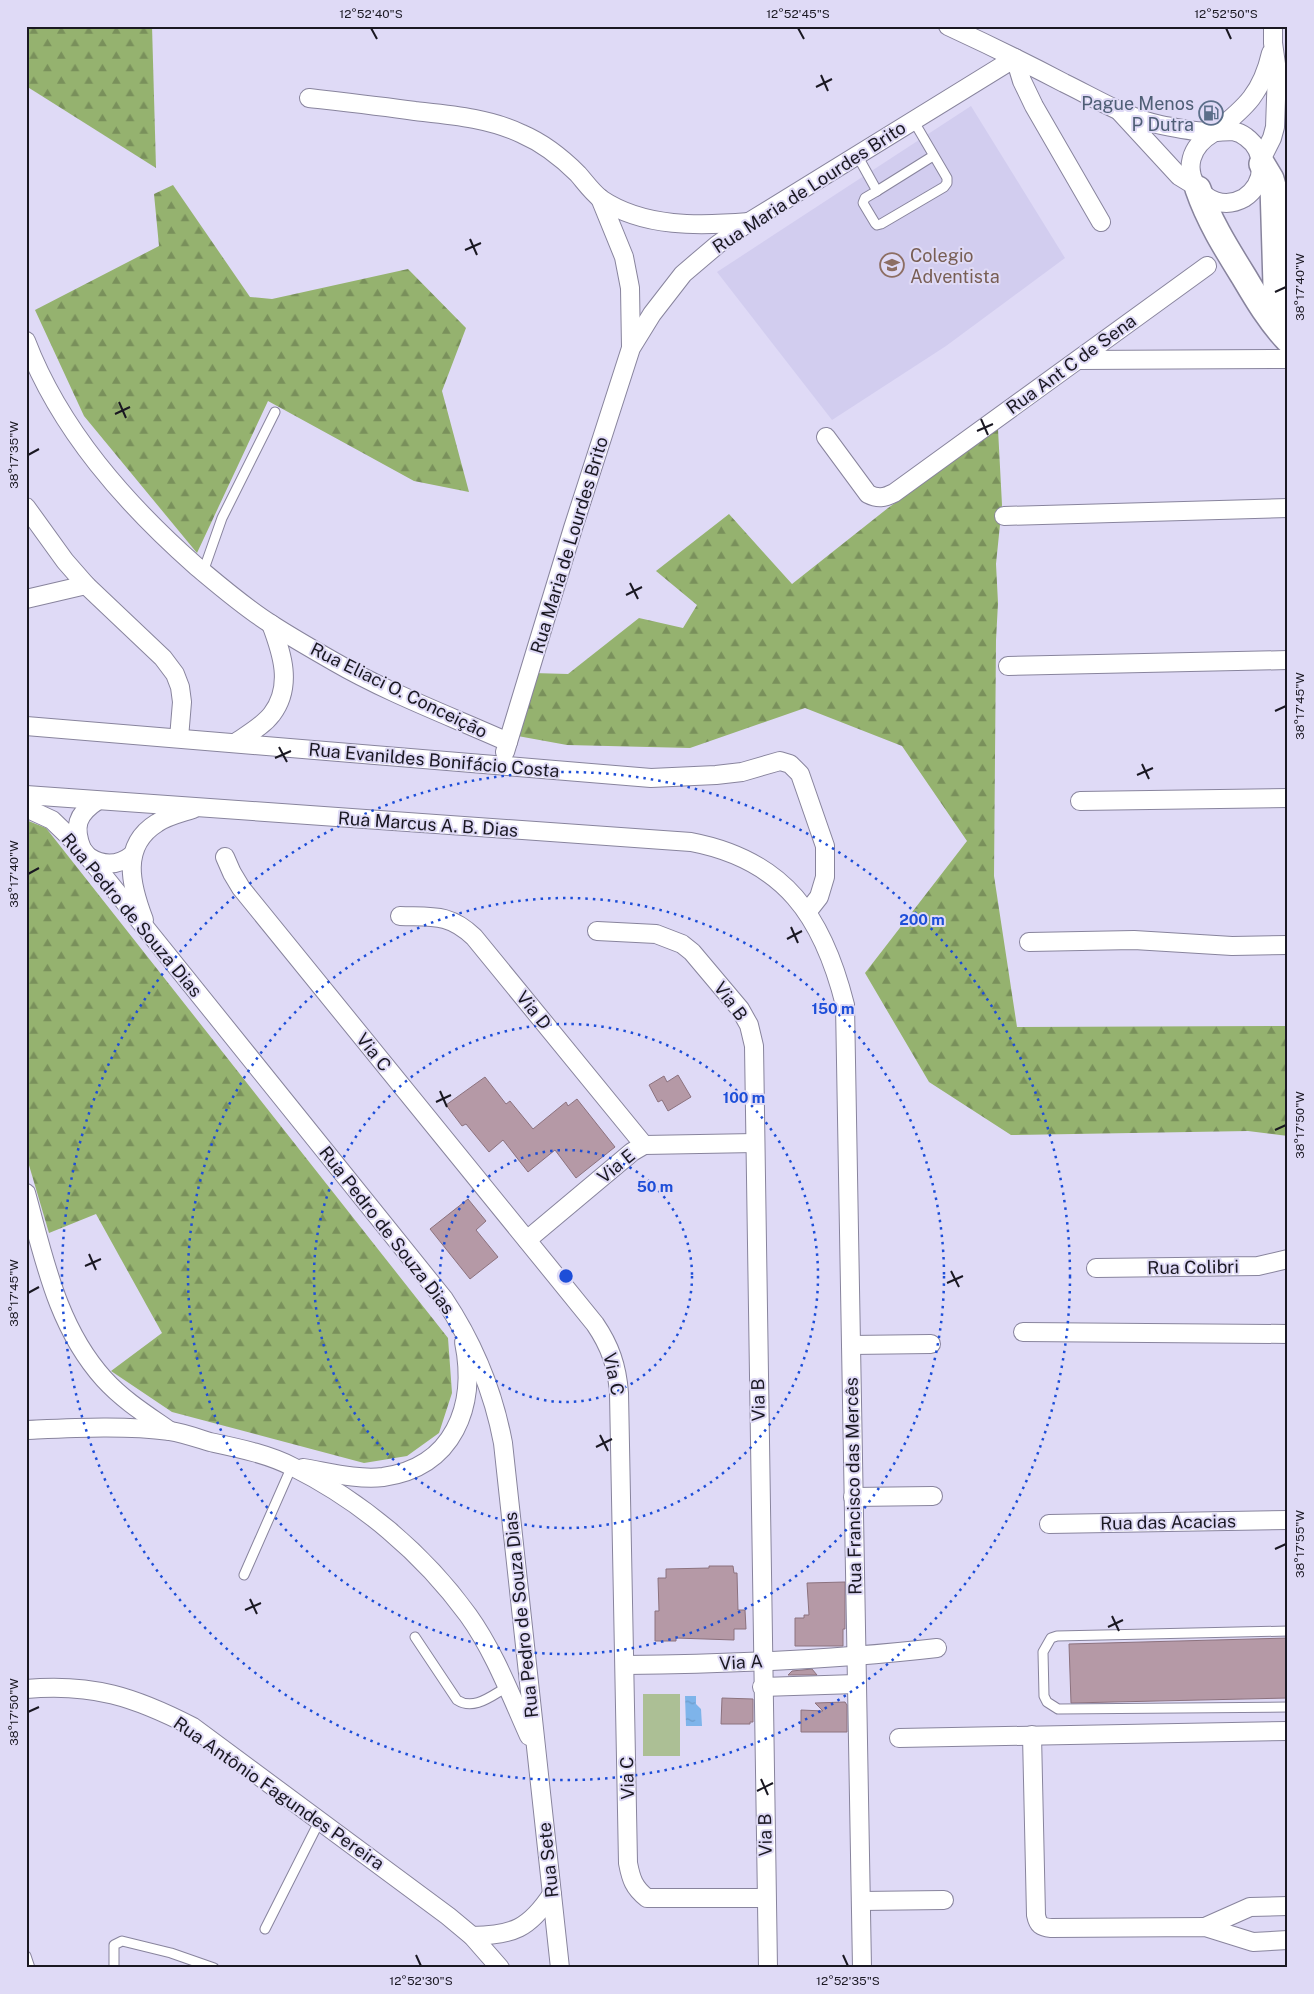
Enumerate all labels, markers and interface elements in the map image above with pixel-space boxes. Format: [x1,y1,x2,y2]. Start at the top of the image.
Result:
text: 12°52'40"S [339,7,403,21]
text: 12°52'45"S [766,7,830,21]
text: 12°52'50"S [1194,7,1258,21]
place label: Pague Menos P Dutra [1081,93,1194,135]
fuel station icon: Pague Menos P Dutra [1198,100,1224,126]
street label: Rua Maria de Lourdes Brito [709,117,909,257]
place label: Colegio Adventista [910,245,1000,287]
school or university icon: Colegio Adventista [879,252,905,278]
text: 38°17'40"W [1293,253,1307,321]
street label: Rua Ant C de Sena [1002,310,1140,418]
text: 38°17'35"W [7,421,21,489]
street label: Rua Maria de Lourdes Brito [526,434,612,656]
street label: Rua Eliaci O. Conceição [307,638,491,742]
text: 38°17'45"W [1293,672,1307,740]
street label: Rua Evanildes Bonifácio Costa [308,739,560,781]
street label: Rua Marcus A. B. Dias [337,807,519,841]
street label: Rua Pedro de Souza Dias [57,829,207,1001]
text: 38°17'40"W [7,840,21,908]
text: 200 m [899,911,945,928]
street label: Via B [710,977,752,1025]
street label: Via D [512,987,556,1033]
text: 150 m [811,1000,855,1017]
street label: Via C [352,1029,396,1075]
text: 100 m [723,1089,765,1106]
text: 38°17'50"W [1293,1091,1307,1159]
street label: Rua Pedro de Souza Dias [315,1142,459,1318]
street label: Via E [593,1145,639,1187]
text: 50 m [637,1178,673,1195]
street label: Rua Colibri [1147,1256,1239,1278]
text: 38°17'45"W [7,1259,21,1327]
centre of rings [557,1267,575,1285]
street label: Via C [599,1351,629,1397]
street label: Rua Francisco das Mercês [841,1377,865,1595]
street label: Via B [747,1378,769,1422]
street label: Rua das Acacias [1100,1510,1236,1534]
text: 38°17'55"W [1293,1510,1307,1578]
street label: Rua Pedro de Souza Dias [500,1511,542,1719]
street label: Via A [719,1650,764,1674]
text: 38°17'50"W [7,1678,21,1746]
street label: Rua Antônio Fagundes Pereira [170,1712,388,1874]
street label: Via C [616,1756,638,1800]
street label: Via B [754,1813,776,1857]
street label: Rua Sete [534,1821,562,1899]
text: 12°52'30"S [389,1974,453,1988]
text: 12°52'35"S [816,1974,880,1988]

